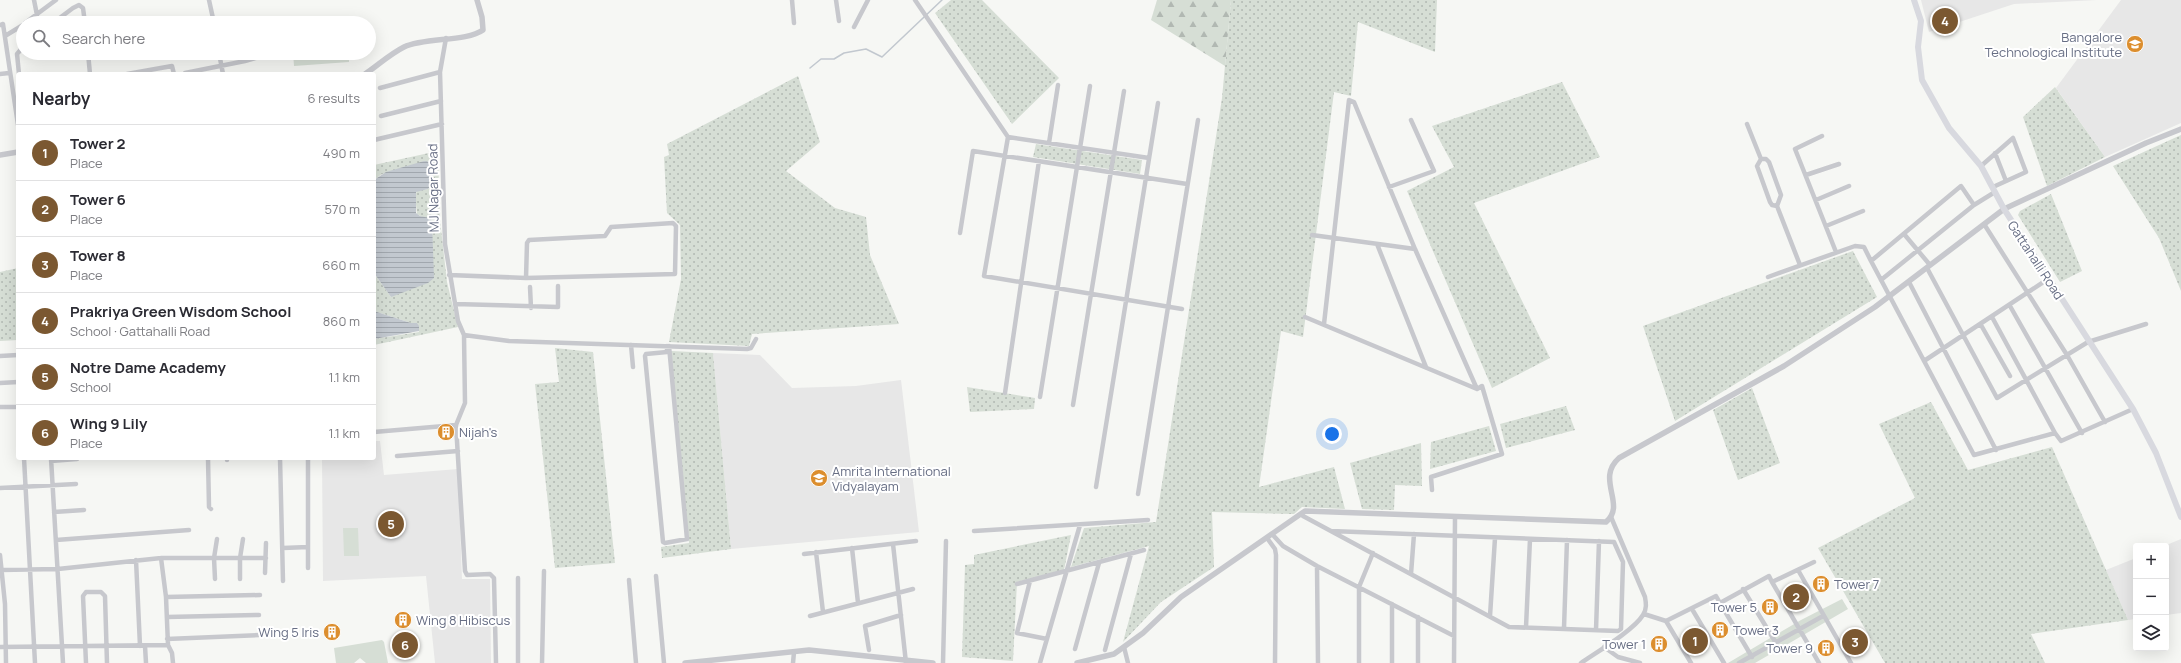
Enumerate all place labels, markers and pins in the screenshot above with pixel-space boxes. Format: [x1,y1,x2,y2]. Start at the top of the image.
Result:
pin: 4 [1932,6,1958,36]
place label: Bangalore Technological Institute [1985,28,2122,61]
school or university icon: Bangalore Technological Institute [2125,34,2145,54]
building icon: Nijah's [436,422,456,442]
place label: Nijah's [459,423,498,441]
place label: Amrita International Vidyalayam [832,462,951,495]
school or university icon: Amrita International Vidyalayam [809,468,829,488]
pin: 5 [378,509,404,539]
building icon: Tower 7 [1811,574,1831,594]
place label: Tower 7 [1834,575,1879,593]
pin: 2 [1783,582,1809,612]
building icon: Tower 5 [1760,597,1780,617]
place label: Tower 5 [1711,598,1757,616]
building icon: Wing 8 Hibiscus [393,610,413,630]
place label: Wing 8 Hibiscus [416,611,511,629]
building icon: Tower 3 [1710,620,1730,640]
place label: Tower 3 [1733,621,1779,639]
building icon: Wing 5 Iris [322,622,342,642]
place label: Wing 5 Iris [258,623,319,641]
pin: 1 [1682,626,1708,656]
pin: 3 [1842,627,1868,657]
pin: 6 [392,630,418,660]
building icon: Tower 1 [1649,634,1669,654]
place label: Tower 1 [1602,635,1646,653]
building icon: Tower 9 [1816,638,1836,658]
place label: Tower 9 [1766,639,1813,657]

